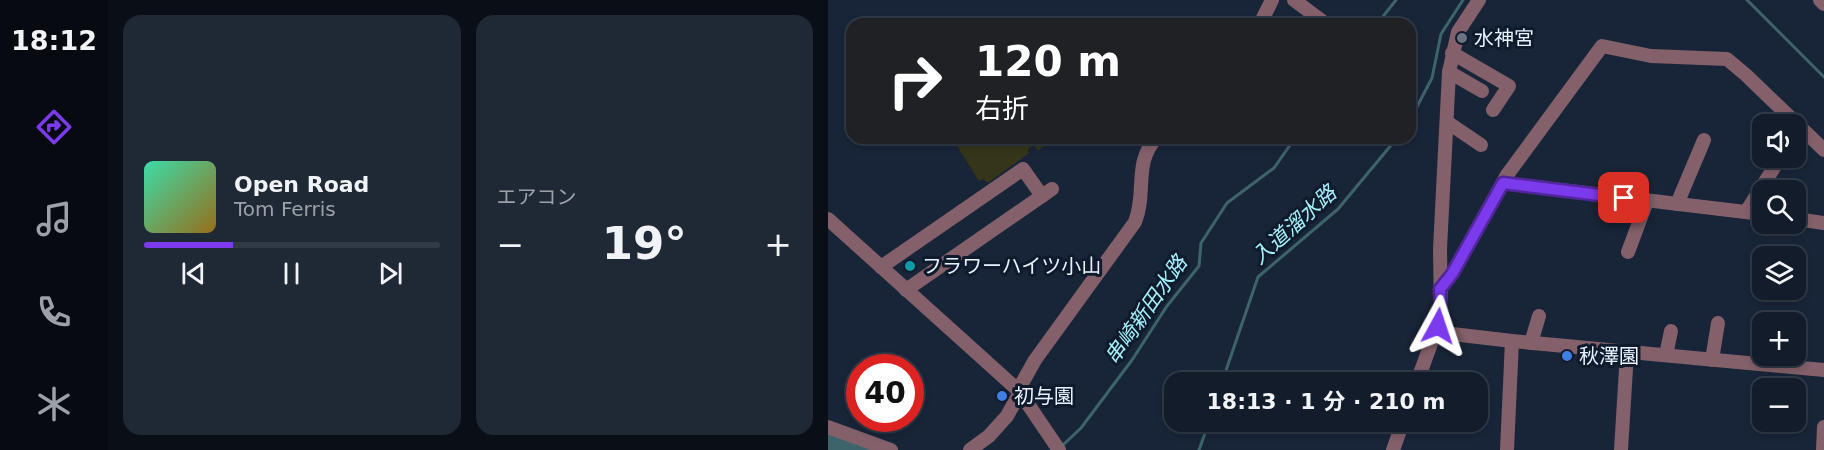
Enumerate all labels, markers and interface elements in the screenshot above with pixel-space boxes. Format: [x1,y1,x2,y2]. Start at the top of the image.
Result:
text: 18:12 [11,25,97,56]
place label: 水神宮 [1474,26,1534,50]
marker: 水神宮 [1455,31,1469,45]
text: 120 m [975,37,1121,86]
icon: right [876,42,954,120]
text: 右折 [975,93,1029,124]
icon: directions [33,106,75,148]
map controls [1752,114,1806,432]
button: sound [1752,114,1806,168]
text: Open Road [234,172,369,197]
pin [1598,172,1649,223]
water label: 入道溜水路 [1247,180,1343,269]
button: search [1752,180,1806,234]
icon: arrive [1607,181,1640,214]
text: エアコン [497,185,577,209]
text: Tom Ferris [234,197,336,221]
icon: music [33,198,75,240]
text: 19° [602,217,687,270]
text: − [497,225,524,264]
text: + [764,225,792,264]
button: layers [1752,246,1806,300]
water label: 串崎新田水路 [1100,250,1193,368]
place label: フラワーハイツ小山 [922,254,1101,278]
icon: previous [177,257,210,290]
icon: pause [275,257,308,290]
icon: next [374,257,407,290]
marker: フラワーハイツ小山 [903,259,917,273]
icon: phone [33,291,75,333]
position arrow [1406,294,1470,358]
button: + [1752,312,1806,366]
place label: 秋澤園 [1579,344,1639,368]
marker: 秋澤園 [1560,349,1574,363]
speed limit sign: 40 [846,354,924,432]
button: − [1752,378,1806,432]
icon: climate [33,383,75,425]
place label: 初与園 [1014,384,1074,408]
marker: 初与園 [995,389,1009,403]
text: 18:13 · 1 分 · 210 m [1207,389,1445,414]

